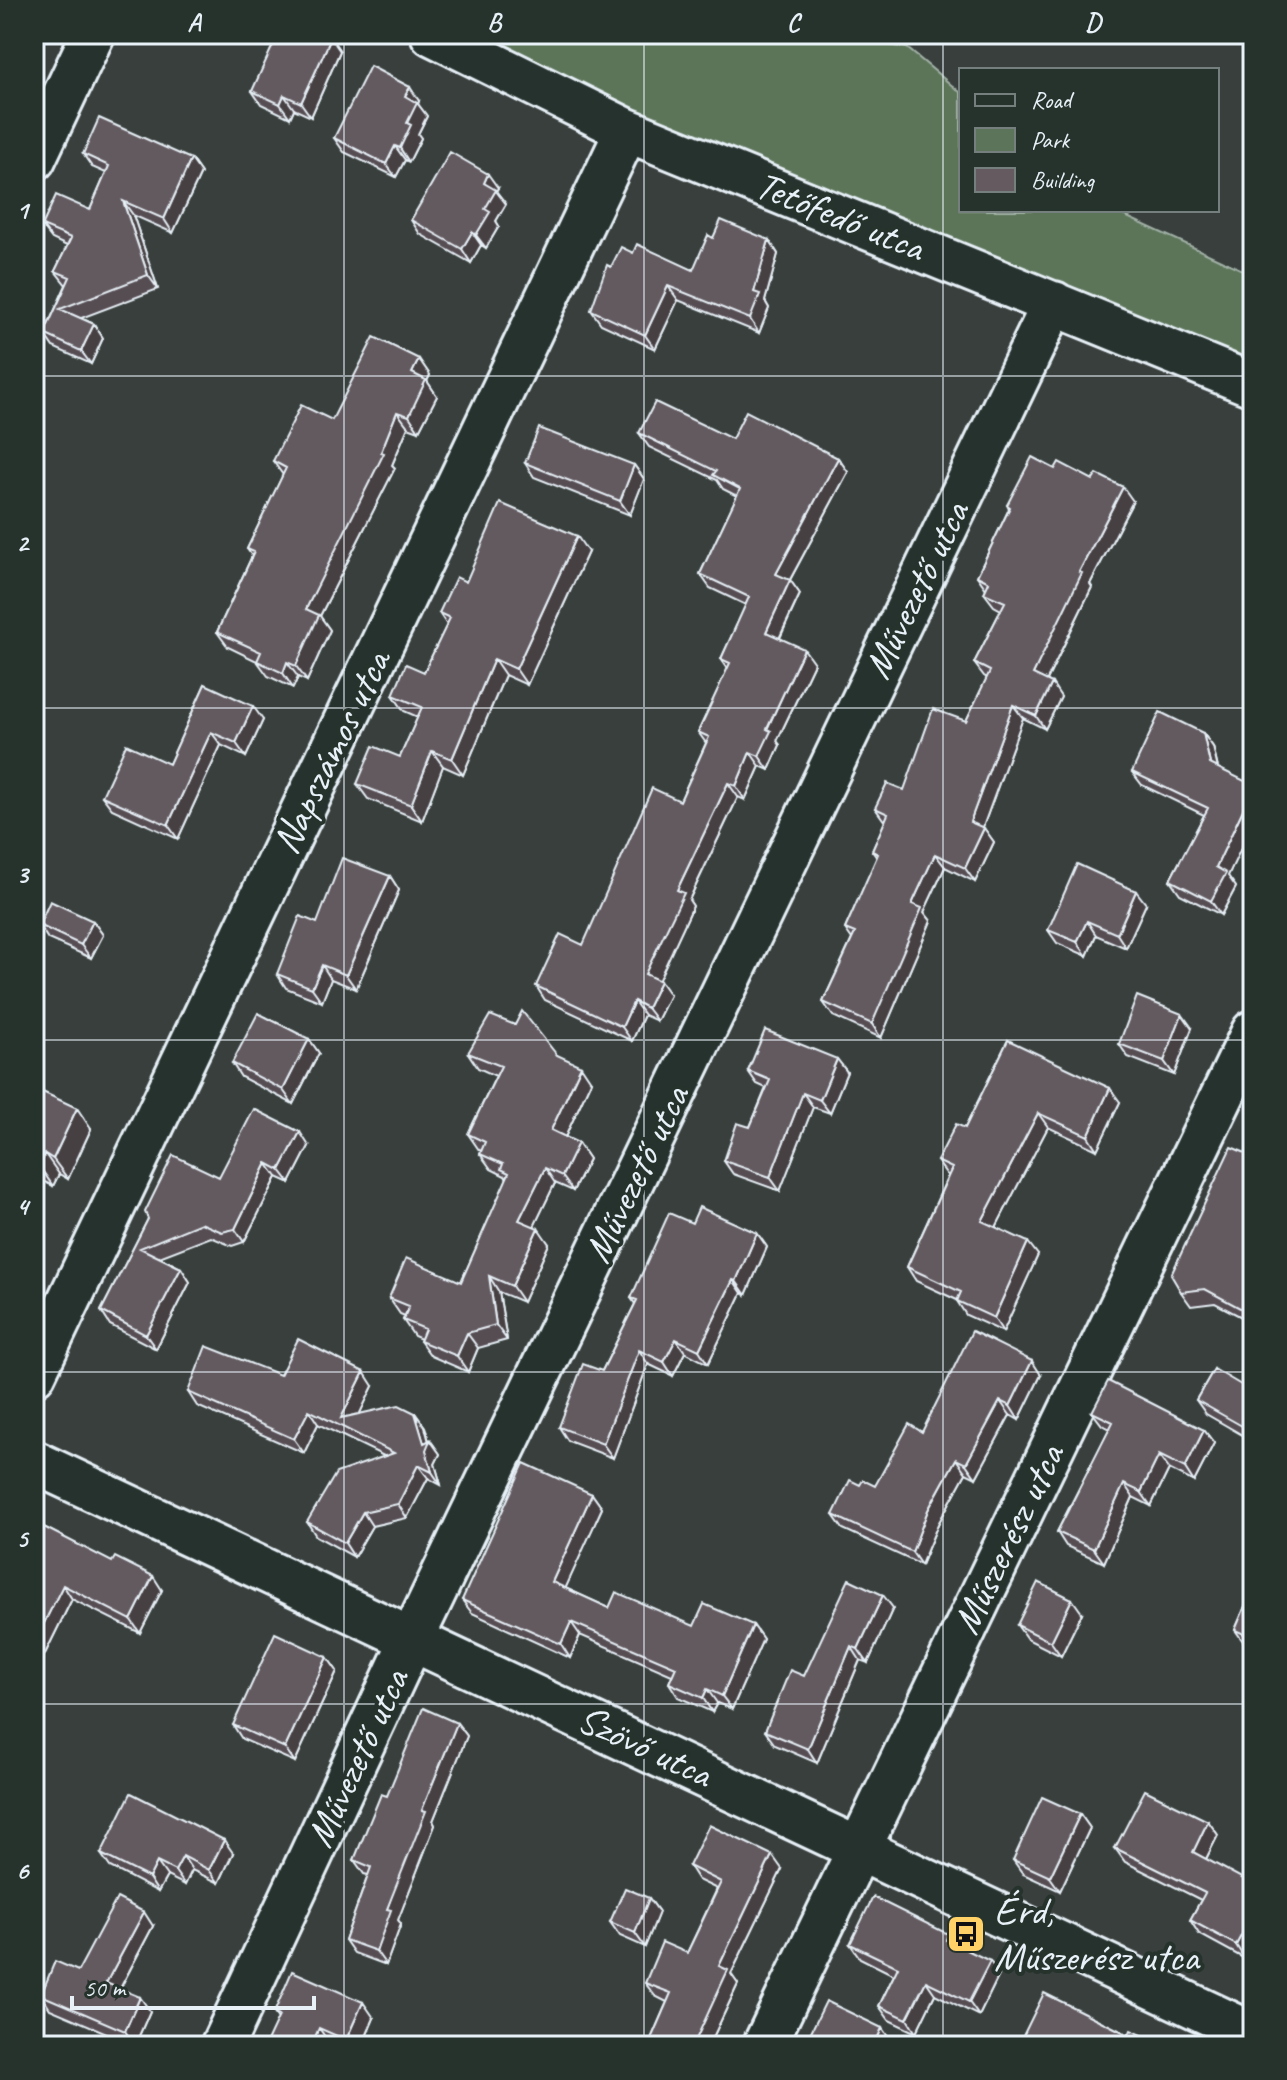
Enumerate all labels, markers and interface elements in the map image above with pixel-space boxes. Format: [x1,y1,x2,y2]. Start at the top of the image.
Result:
text: A [187,6,202,39]
text: B [487,6,503,39]
text: C [787,6,803,39]
text: D [1085,6,1103,39]
legend [959,68,1219,212]
text: Road [1031,85,1075,115]
text: Park [1031,125,1071,155]
street label: Tetőfedő utca [748,160,934,274]
text: Building [1031,165,1096,195]
text: 1 [16,194,31,227]
street label: Művezető utca [852,491,982,687]
text: 2 [16,526,30,559]
street label: Napszámos utca [260,639,403,862]
text: 3 [16,858,30,891]
street label: Művezető utca [572,1075,702,1271]
text: 4 [16,1190,31,1223]
street label: Műszerész utca [941,1434,1077,1642]
text: 5 [16,1522,30,1555]
street label: Művezető utca [294,1658,421,1855]
street label: Szövő utca [570,1693,723,1800]
text: 6 [16,1854,30,1887]
place label: Érd, Műszerész utca [994,1886,1201,1982]
bus stop icon: Érd, Műszerész utca [945,1913,987,1955]
scale bar [72,1960,314,2010]
text: 50 m [84,1973,127,2003]

